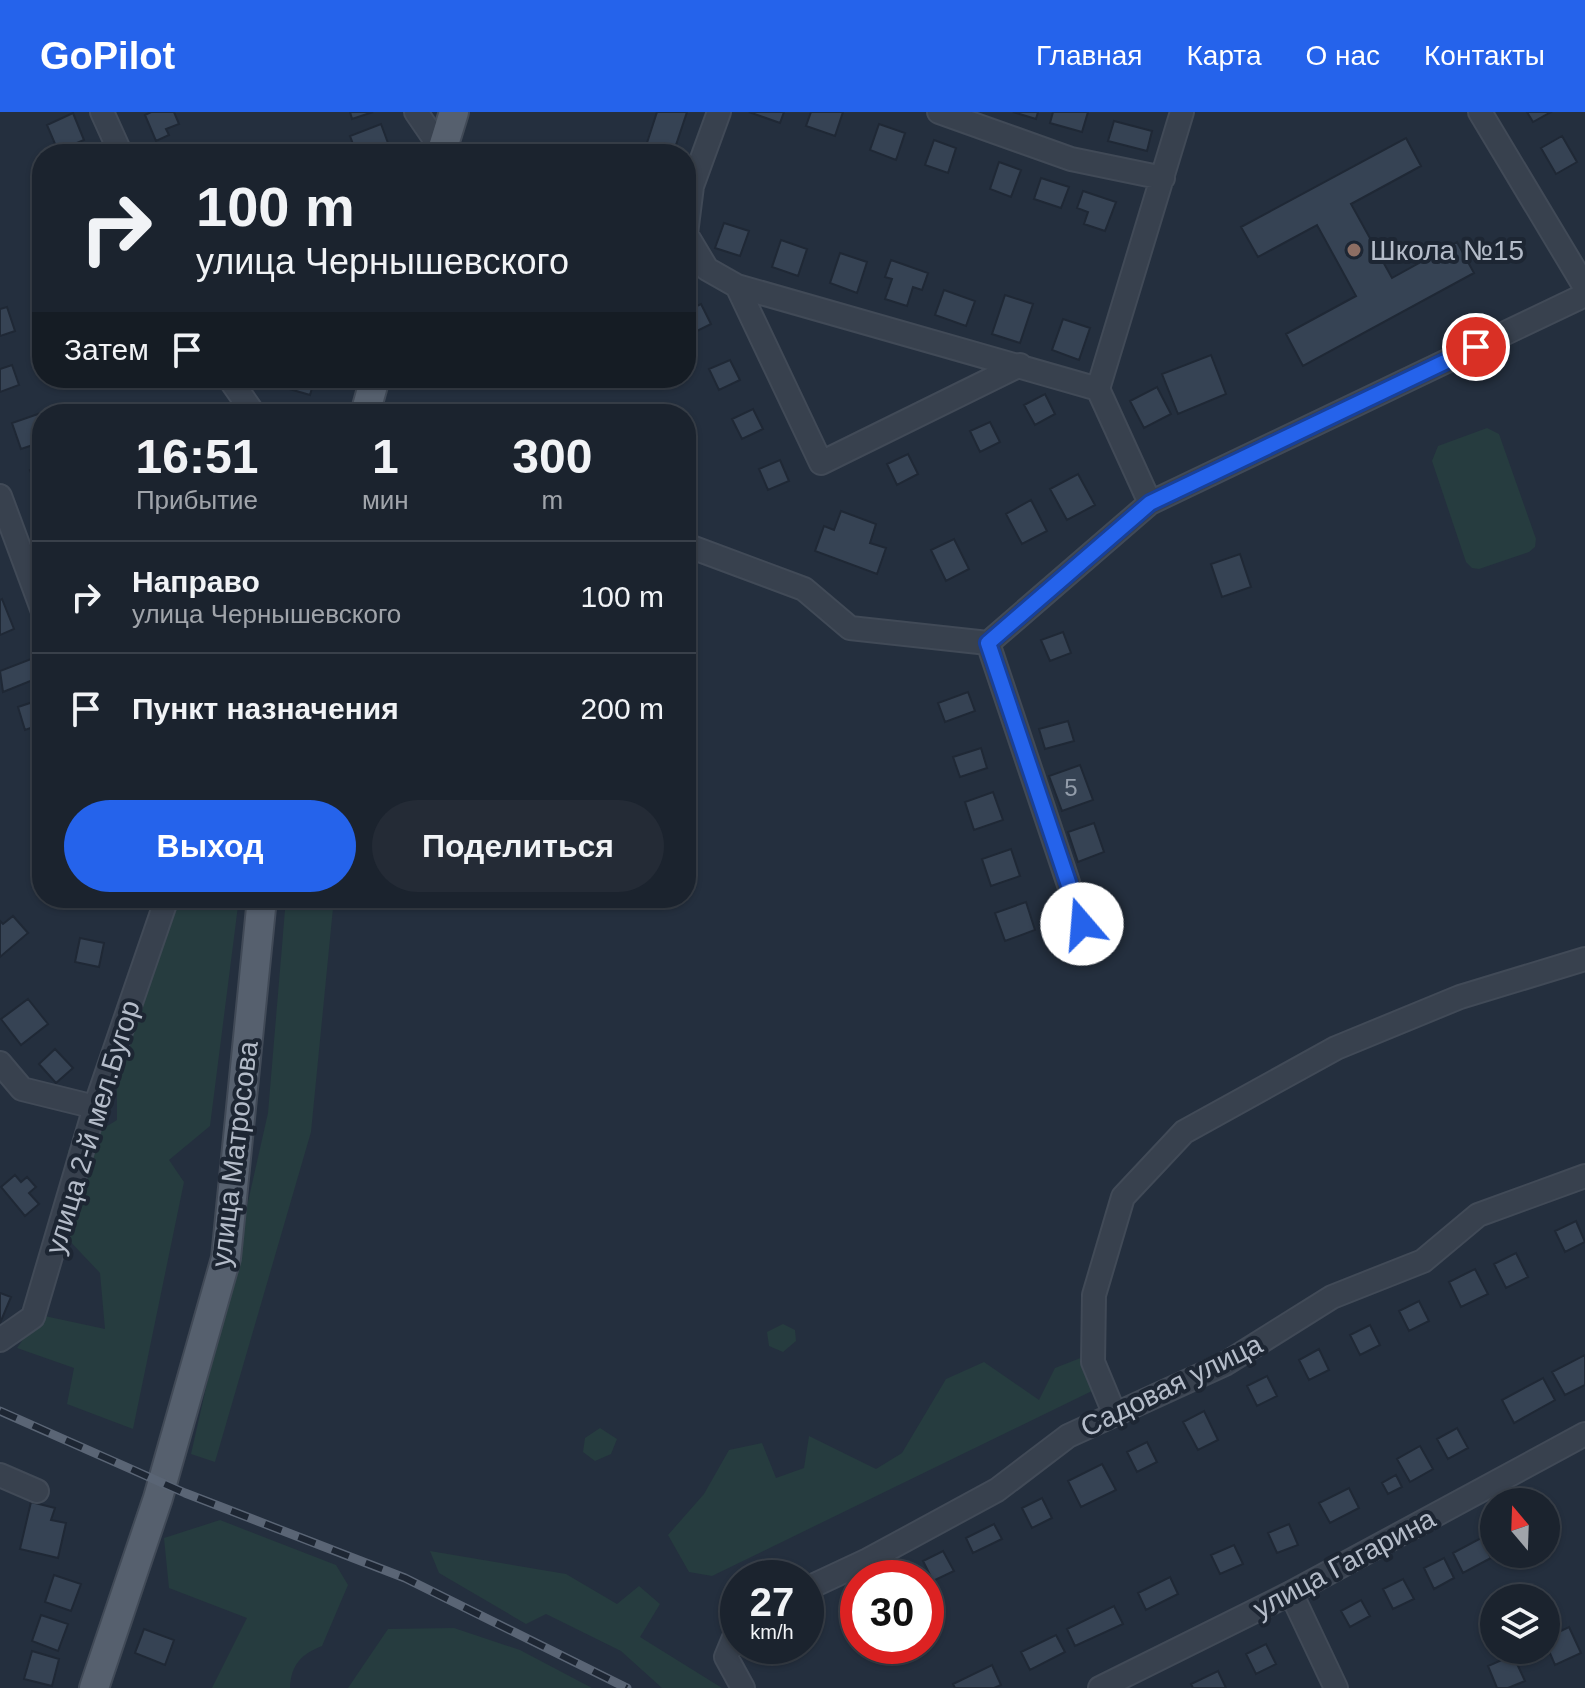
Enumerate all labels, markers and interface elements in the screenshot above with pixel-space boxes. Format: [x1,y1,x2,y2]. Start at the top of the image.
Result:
text: GoPilot [40,35,175,77]
text: Главная [1036,40,1143,71]
text: Карта [1187,40,1261,71]
text: О нас [1305,40,1380,71]
text: Контакты [1424,40,1545,71]
text: 100 m [196,175,355,238]
icon: right [64,176,168,280]
place label: Школа №15 [1370,235,1524,266]
text: улица Чернышевского [196,241,569,282]
marker: Школа №15 [1345,241,1363,259]
pin [1442,313,1510,381]
icon: arrive [1454,325,1498,369]
icon: arrive [165,328,209,372]
text: Затем [64,333,149,366]
text: 16:51 [136,430,258,483]
text: 1 [372,430,399,483]
text: 300 [512,430,592,483]
text: Прибытие [136,485,258,515]
text: мин [362,485,409,515]
text: m [542,485,563,515]
text: Направо [132,565,260,598]
icon: right [64,575,108,619]
text: 100 m [581,580,664,613]
text: улица Чернышевского [132,599,401,629]
icon: arrive [64,687,108,731]
text: Пункт назначения [132,692,399,725]
text: 200 m [581,692,664,725]
house number: 5 [1064,774,1078,801]
button: Выход [64,800,356,892]
button: Поделиться [372,800,664,892]
position arrow [1040,882,1124,966]
street label: улица 2-й мел.Бугор [39,997,146,1258]
street label: улица Матросова [205,1039,264,1269]
street label: Садовая улица [1075,1328,1267,1443]
north arrow [1480,1488,1560,1568]
map controls [1480,1488,1560,1664]
street label: улица Гагарина [1248,1502,1441,1624]
speed limit sign: 30 [840,1560,944,1664]
text: 27 [750,1580,794,1624]
button: layers [1480,1584,1560,1664]
text: km/h [750,1621,794,1643]

